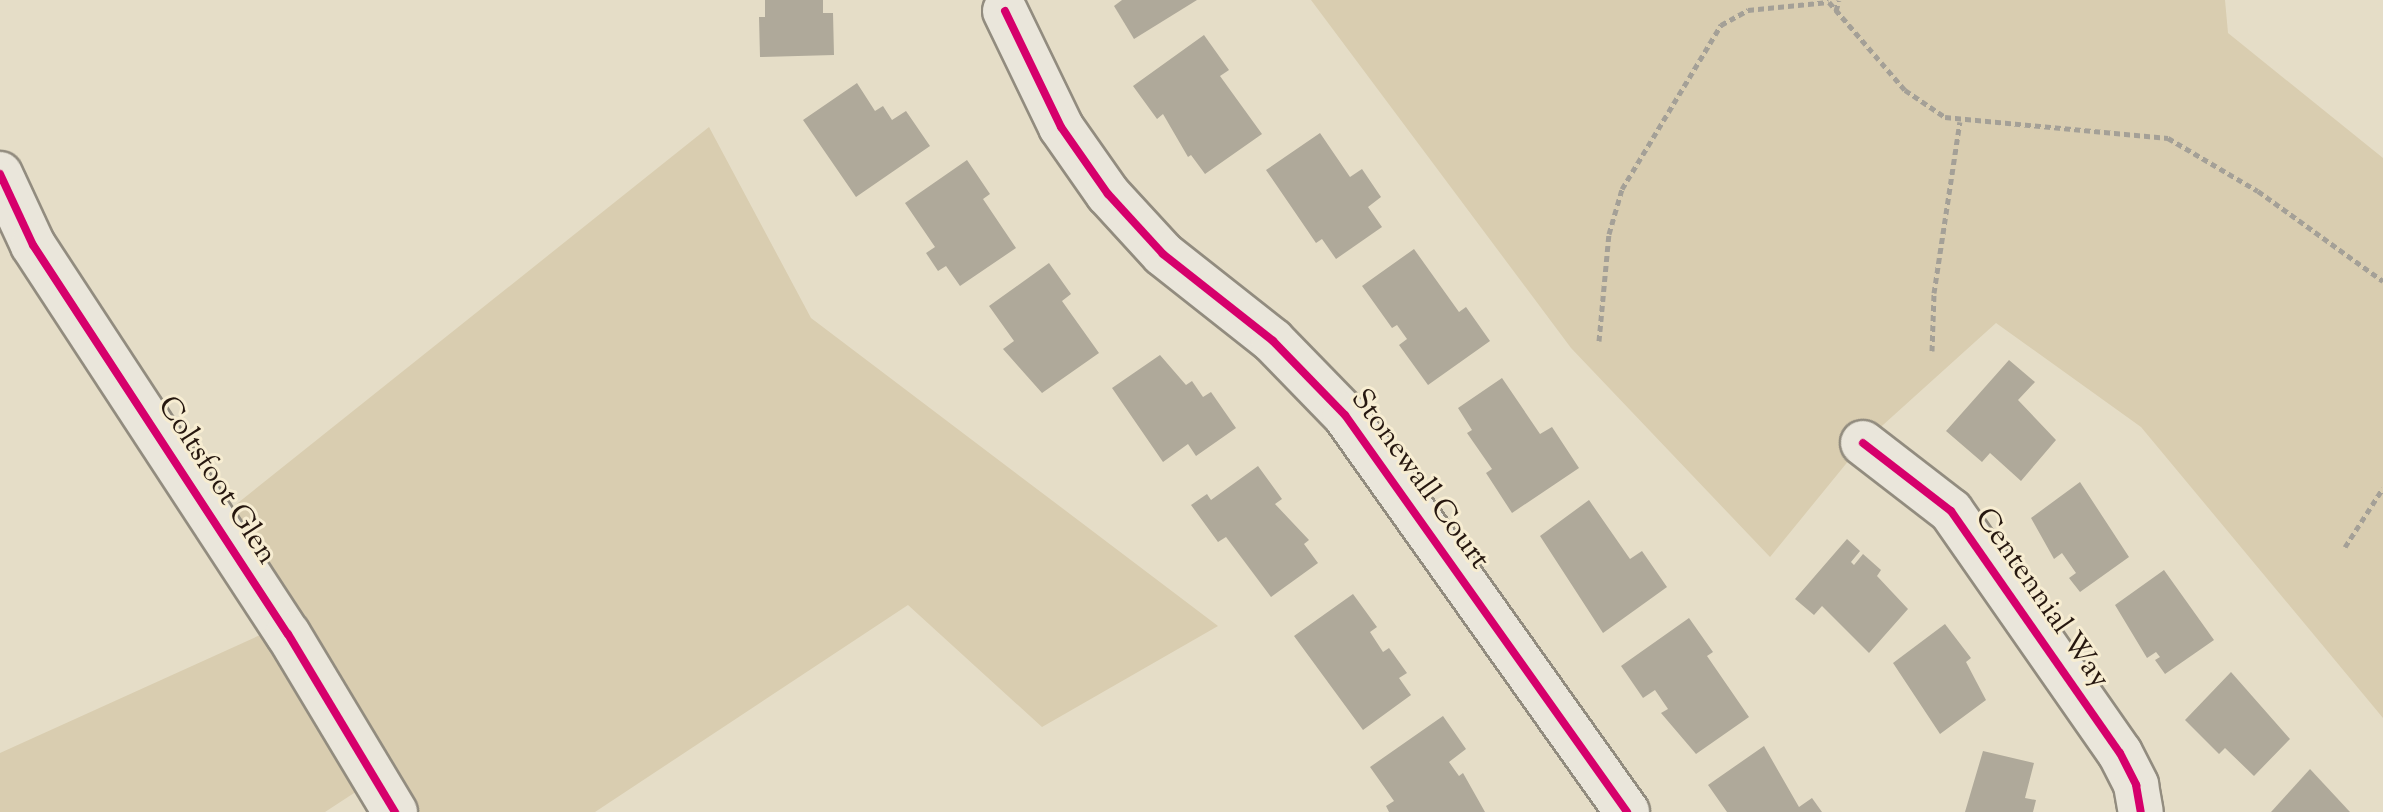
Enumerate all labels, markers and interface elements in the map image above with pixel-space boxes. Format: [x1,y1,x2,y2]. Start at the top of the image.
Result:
street label: Stonewall Court [1342,383,1496,577]
street label: Coltsfoot Glen [148,390,284,572]
street label: Centennial Way [1966,502,2116,696]

